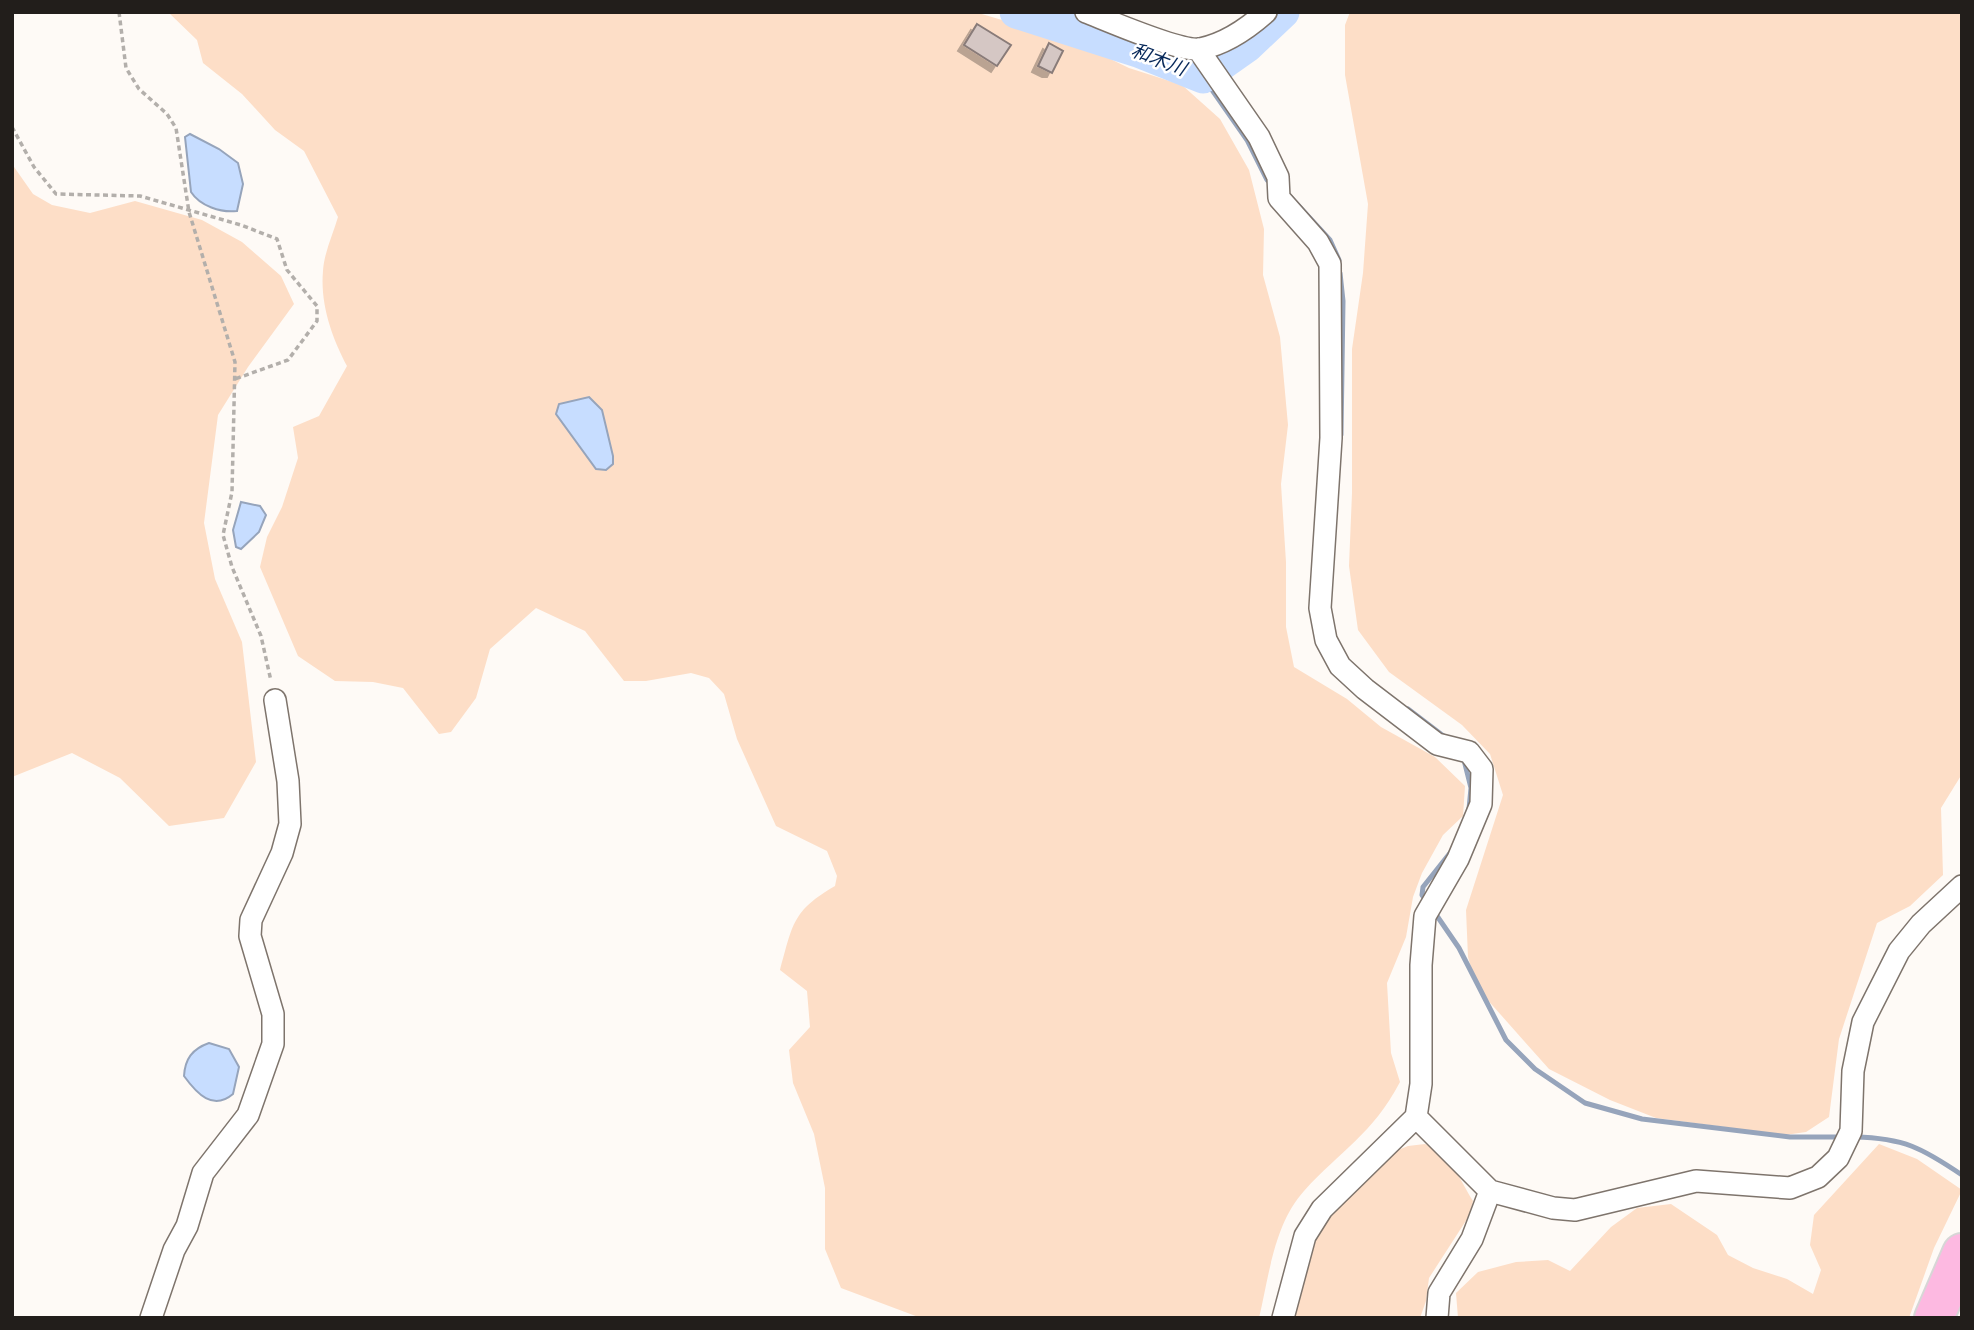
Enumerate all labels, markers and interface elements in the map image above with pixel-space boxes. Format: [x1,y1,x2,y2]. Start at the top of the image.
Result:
water label: 和木川 [1128,37,1192,82]

